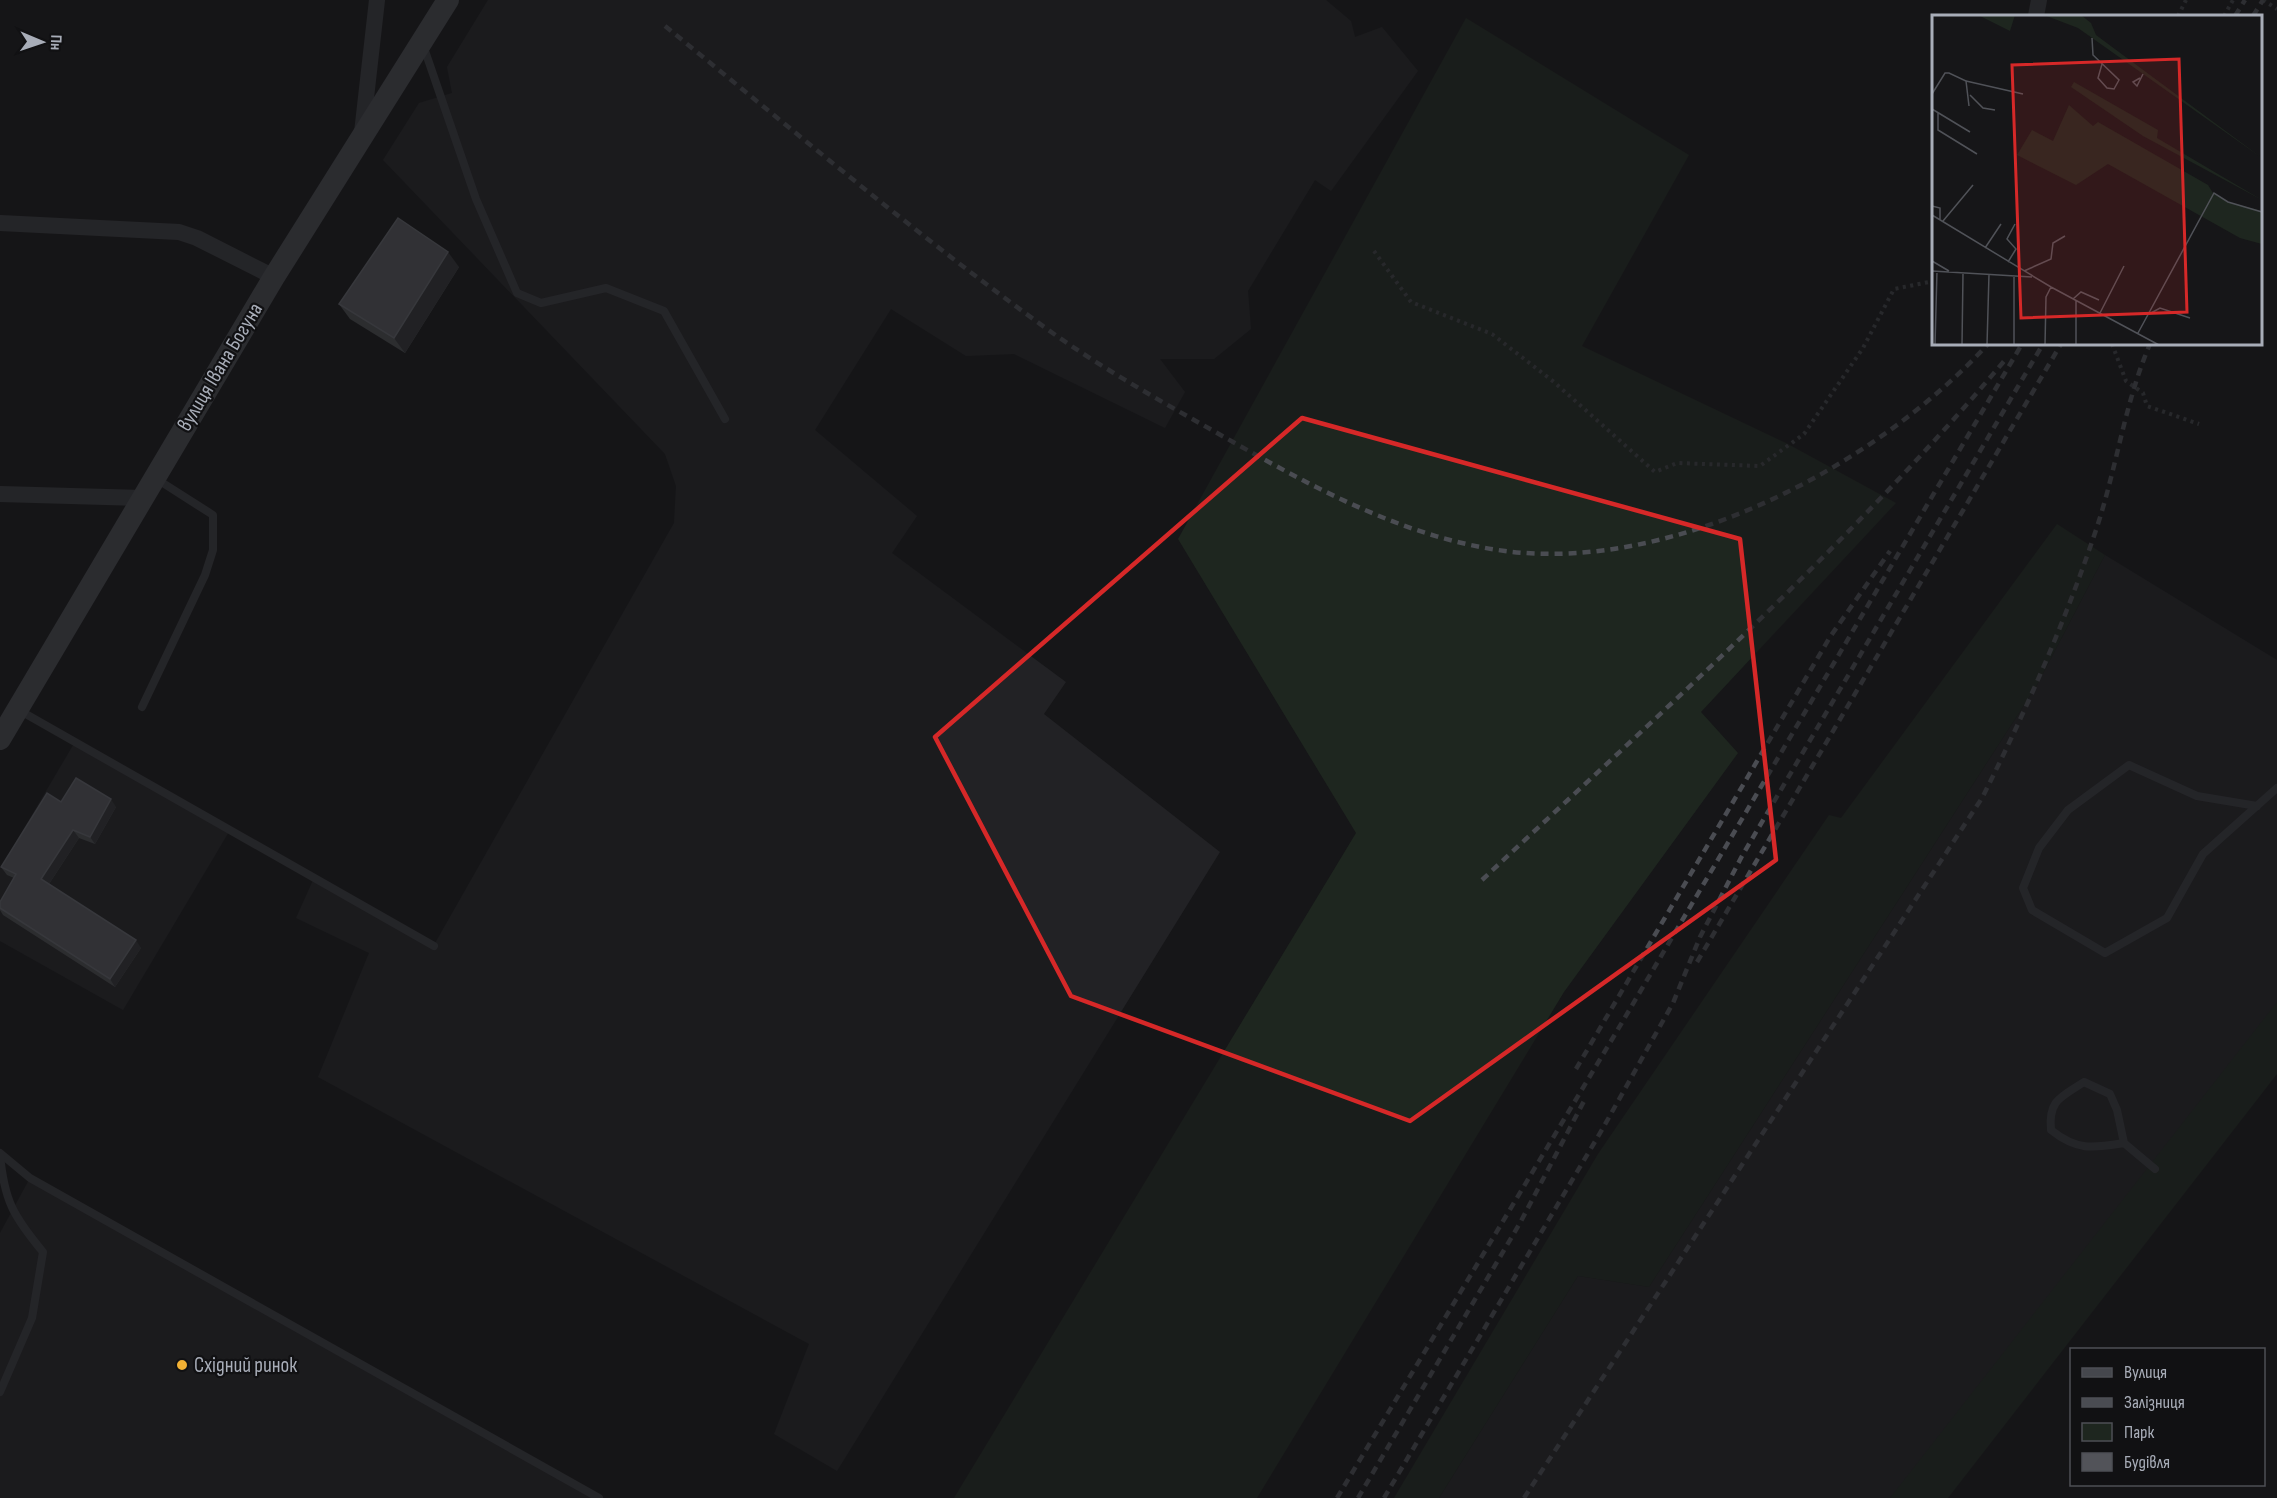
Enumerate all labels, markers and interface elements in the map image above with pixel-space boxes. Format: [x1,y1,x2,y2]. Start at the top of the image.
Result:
north arrow [12,12,72,72]
inset map [1932,15,2262,345]
text: Пн [46,34,65,51]
street label: вулиця Івана Богуна [172,298,268,436]
legend [2070,1348,2265,1486]
place label: Східний ринок [194,1353,297,1378]
marker: Східний ринок [175,1358,189,1372]
text: Вулиця [2124,1362,2167,1383]
text: Залізниця [2124,1392,2185,1413]
text: Парк [2124,1422,2155,1443]
text: Будівля [2124,1452,2170,1473]

